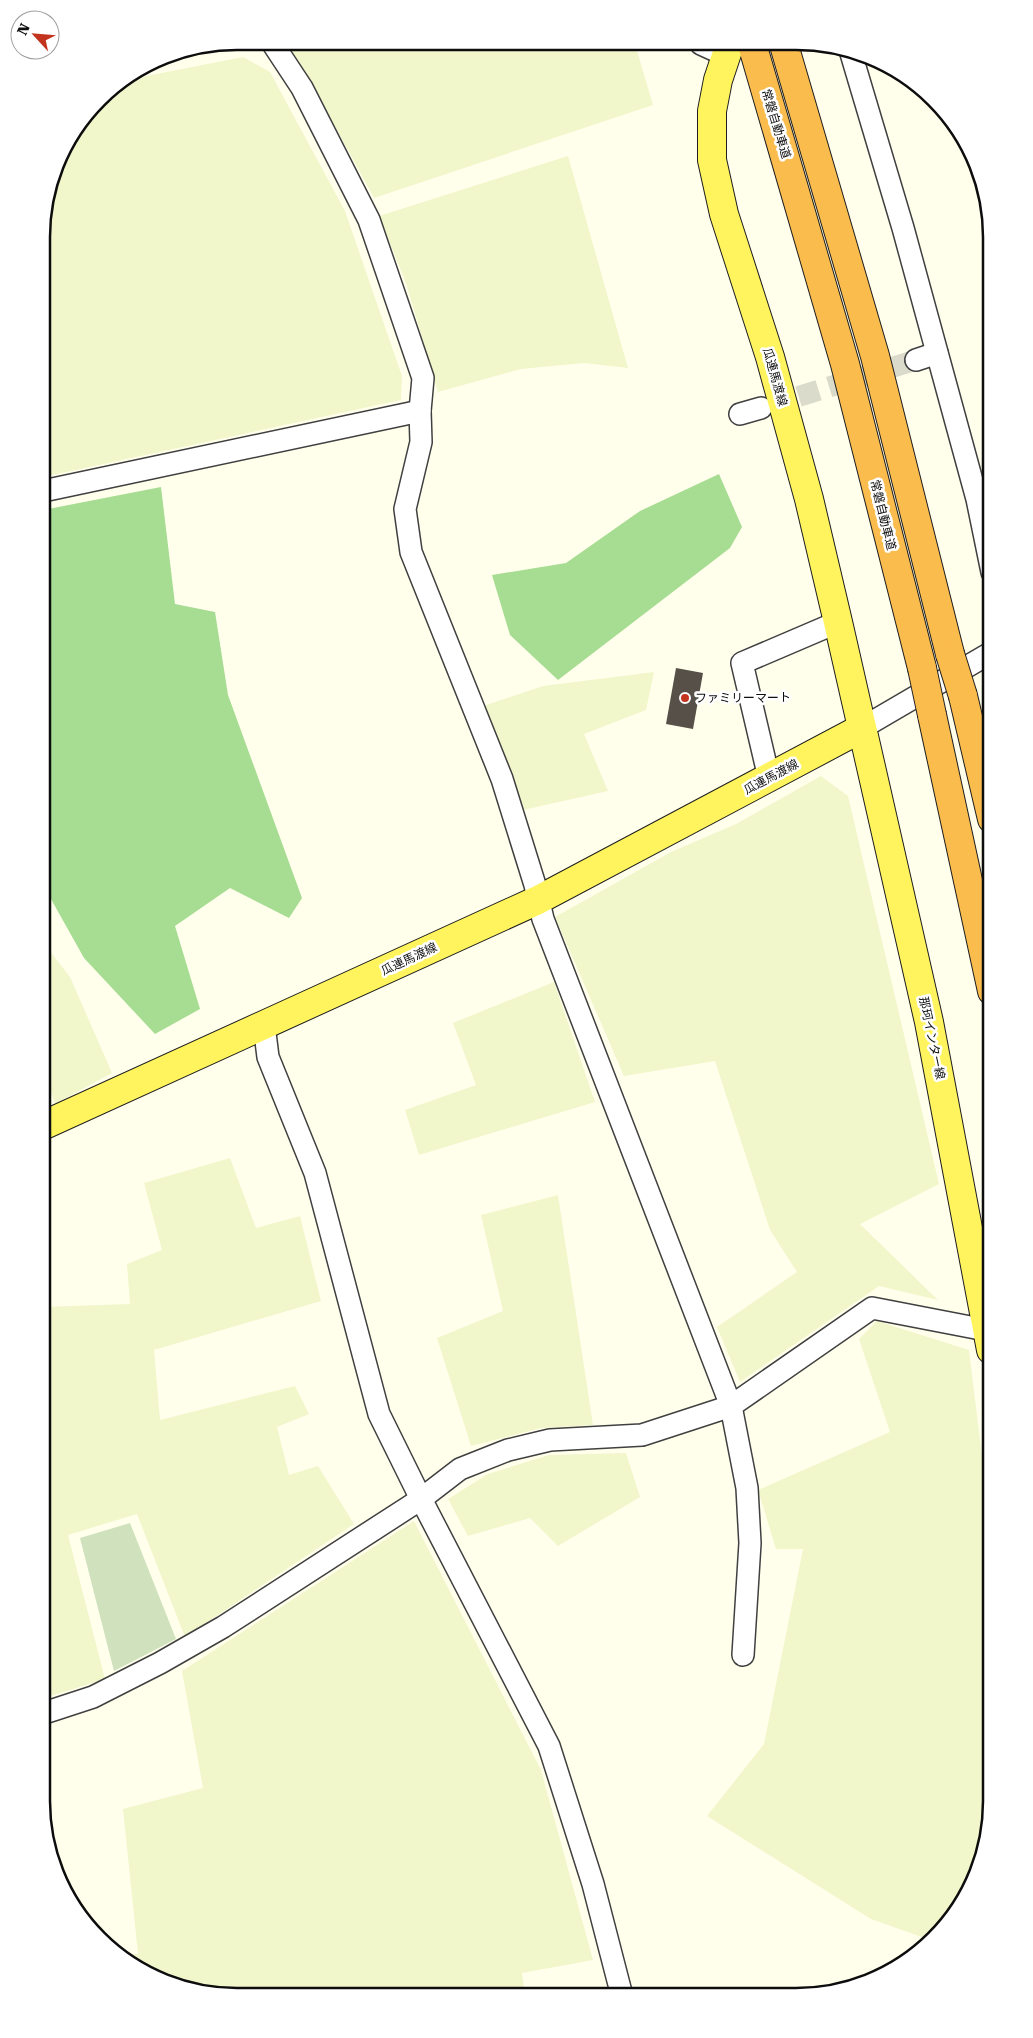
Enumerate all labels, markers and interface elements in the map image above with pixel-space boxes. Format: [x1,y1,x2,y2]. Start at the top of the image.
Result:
north arrow [10,10,60,60]
text: N [14,21,33,38]
street label: 常磐自動車道 [759,88,793,160]
street label: 瓜連馬渡線 [760,346,790,408]
street label: 常磐自動車道 [867,478,899,552]
place label: ファミリーマート [695,691,791,705]
marker: ファミリーマート [679,692,691,704]
street label: 瓜連馬渡線 [741,757,801,797]
street label: 瓜連馬渡線 [379,940,439,978]
street label: 那珂インター線 [916,995,948,1081]

